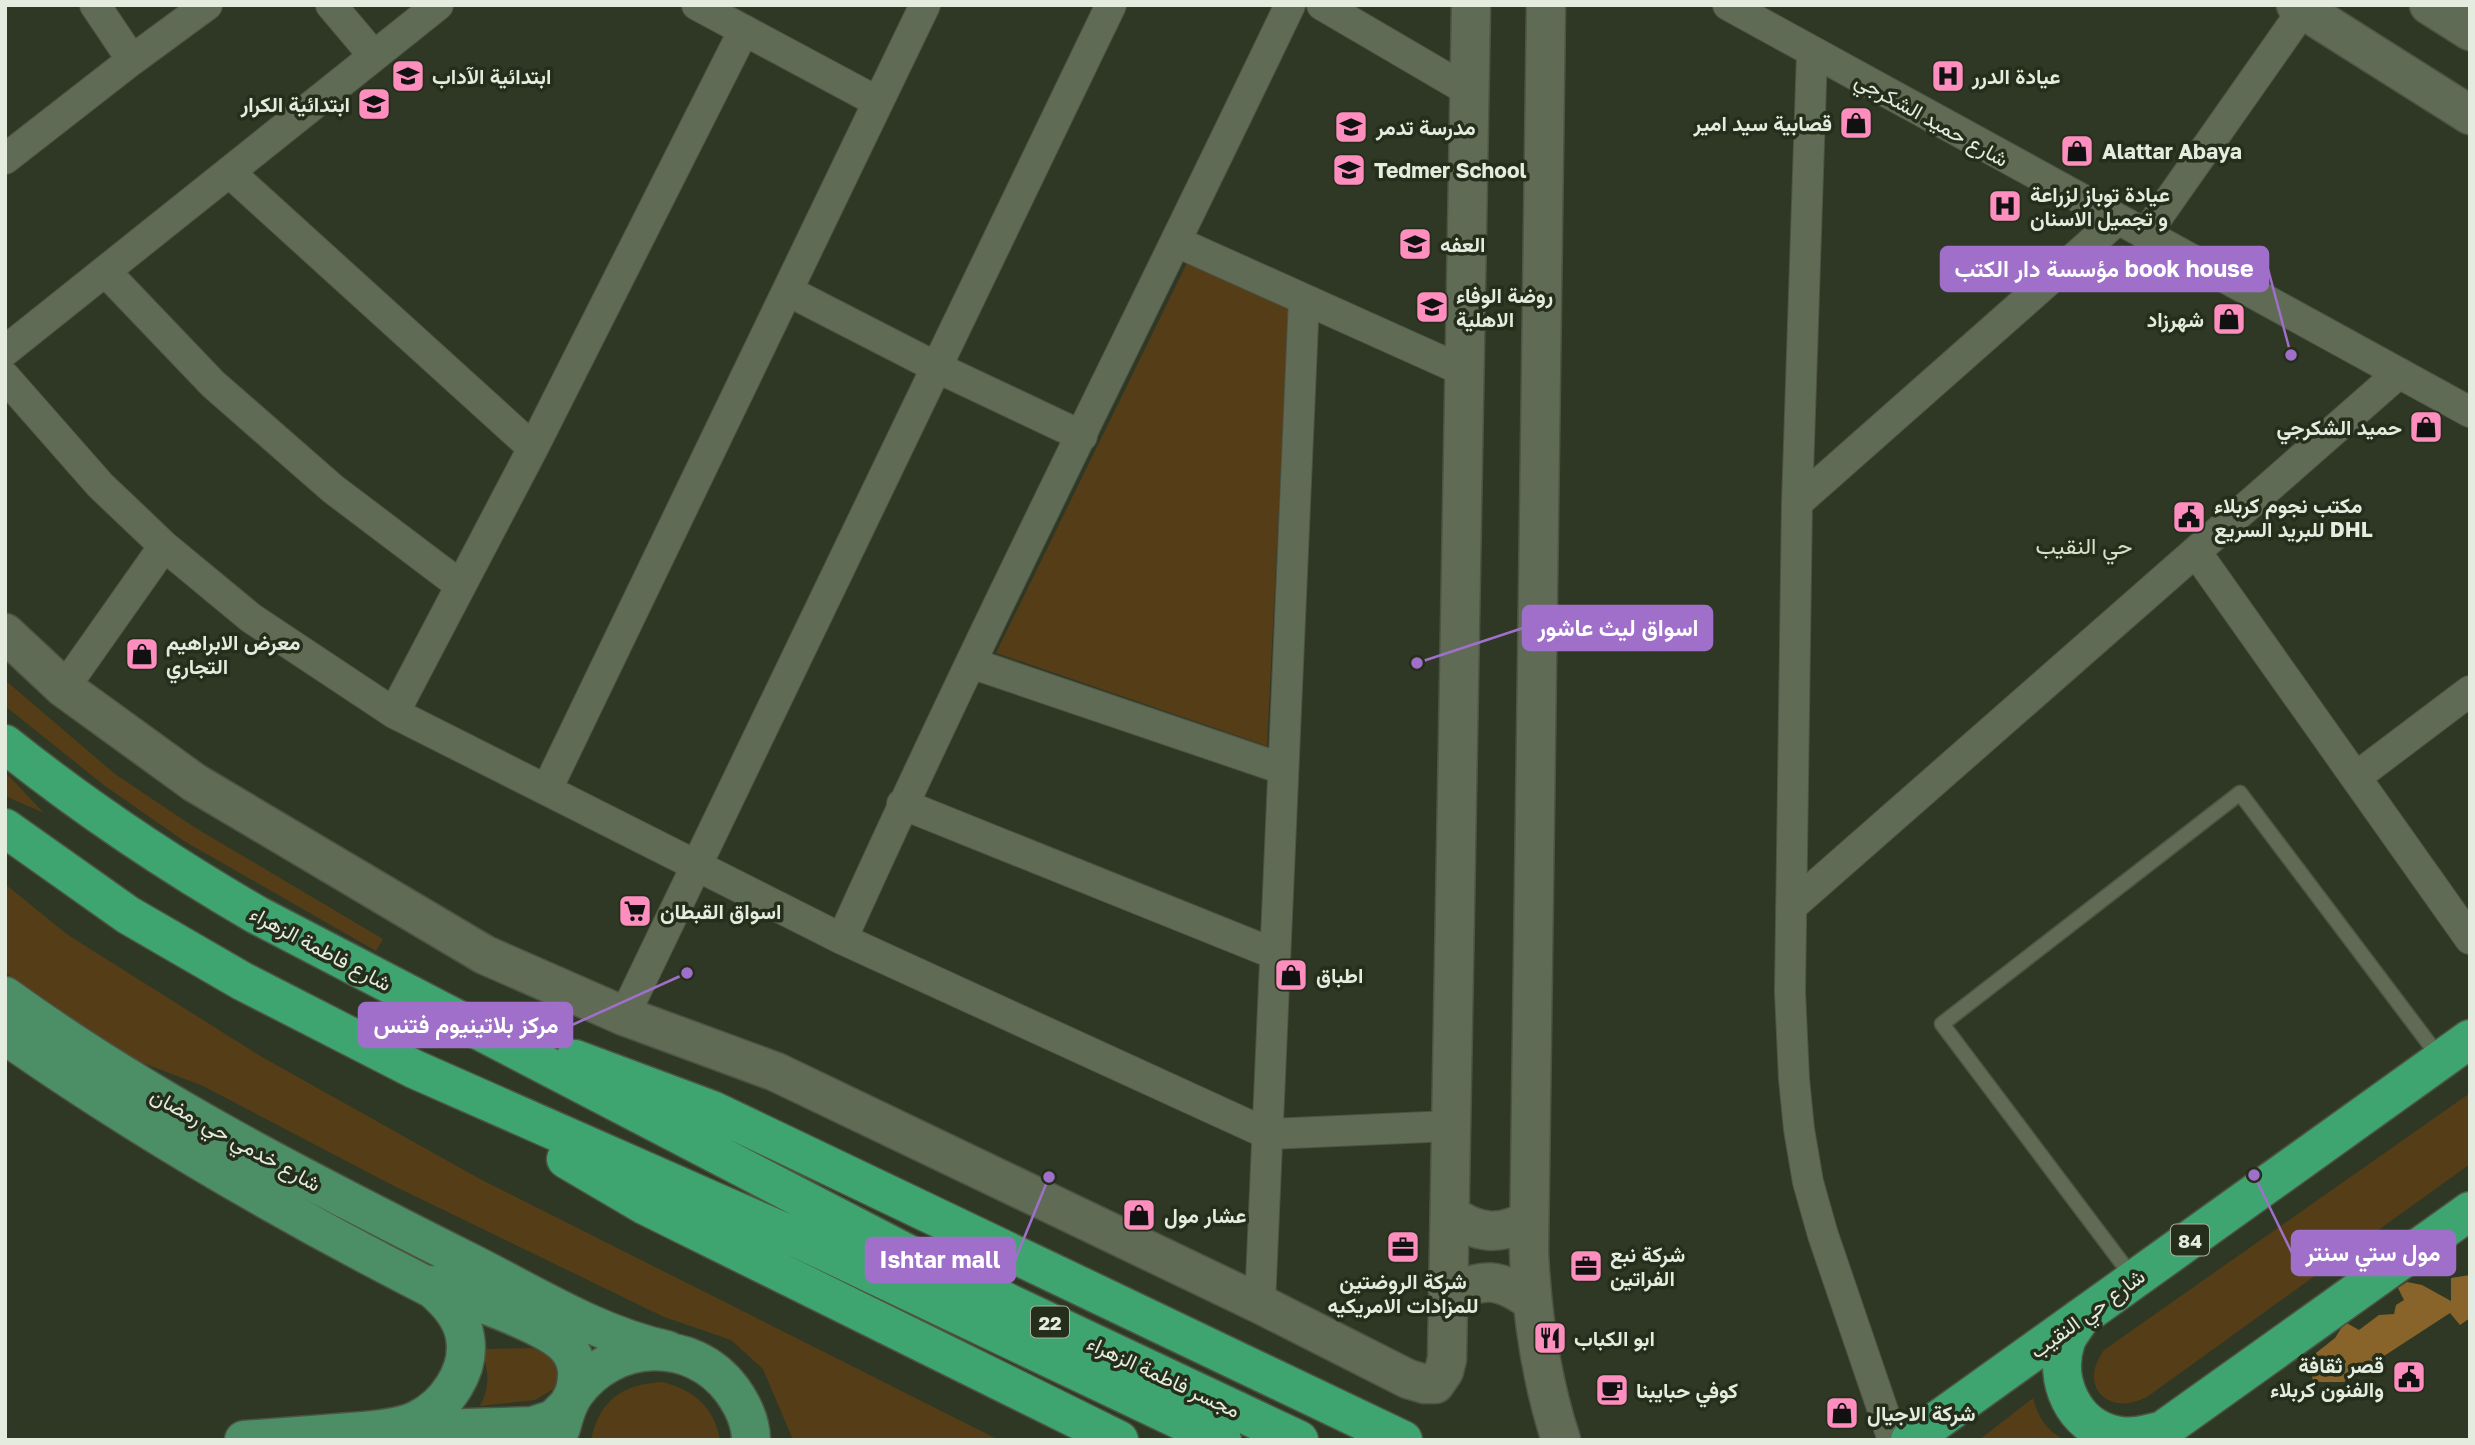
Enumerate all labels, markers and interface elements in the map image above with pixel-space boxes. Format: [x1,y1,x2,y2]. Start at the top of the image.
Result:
school or university icon: ابتدائية الآداب [389,57,427,95]
hospital icon: عيادة الدرر [1929,57,1967,95]
place label: ابتدائية الآداب [432,63,551,89]
place label: عيادة الدرر [1971,63,2061,90]
street label: شارع حميد الشكرجي [1848,66,2013,176]
school or university icon: ابتدائية الكرار [355,85,393,123]
place label: ابتدائية الكرار [240,91,350,118]
shop icon: قصابية سيد امير [1837,104,1875,142]
school or university icon: مدرسة تدمر [1332,108,1370,146]
place label: قصابية سيد امير [1692,110,1832,137]
place label: مدرسة تدمر [1375,114,1476,141]
shop icon: Alattar Abaya [2058,132,2096,170]
place label: Alattar Abaya [2102,138,2242,164]
school or university icon: Tedmer School [1330,151,1368,189]
place label: Tedmer School [1374,157,1527,183]
place label: عيادة توباز لزراعة و تجميل الاسنان [2030,181,2170,232]
hospital icon: عيادة توباز لزراعة و تجميل الاسنان [1986,187,2024,225]
school or university icon: العفه [1396,225,1434,263]
place label: العفه [1440,231,1485,257]
callout: مؤسسة دار الكتب book house [1941,247,2268,291]
text: مؤسسة دار الكتب book house [1954,254,2254,284]
place label: روضة الوفاء الاهلية [1456,282,1553,332]
school or university icon: روضة الوفاء الاهلية [1413,288,1451,326]
shop icon: شهرزاد [2210,300,2248,338]
place label: شهرزاد [2147,306,2204,333]
shop icon: حميد الشكرجي [2407,408,2445,446]
place label: حميد الشكرجي [2276,414,2402,445]
place label: مكتب نجوم كربلاء للبريد السريع DHL [2214,492,2373,544]
public building icon: مكتب نجوم كربلاء للبريد السريع DHL [2170,498,2208,536]
district label: حي النقيب [2036,531,2132,565]
callout: اسواق ليث عاشور [1523,606,1712,650]
text: اسواق ليث عاشور [1536,613,1699,643]
place label: معرض الابراهيم التجاري [166,629,301,684]
shop icon: معرض الابراهيم التجاري [123,635,161,673]
supermarket icon: اسواق القبطان [616,892,654,930]
place label: اسواق القبطان [660,898,781,925]
street label: شارع فاطمة الزهراء [245,900,396,998]
shop icon: اطباق [1272,956,1310,994]
place label: اطباق [1316,962,1363,988]
callout: مركز بلاتينيوم فتنس [359,1003,572,1047]
text: مركز بلاتينيوم فتنس [373,1010,559,1040]
street label: شارع خدمي حي رمضان [144,1081,326,1201]
shop icon: عشار مول [1120,1196,1158,1234]
place label: عشار مول [1164,1202,1246,1229]
road number: 84 [2171,1224,2209,1256]
office icon: شركة الروضتين للمزادات الامريكيه [1384,1228,1422,1266]
callout: مول ستي سنتر [2292,1231,2455,1275]
callout: Ishtar mall [866,1238,1015,1282]
text: مول ستي سنتر [2305,1238,2440,1273]
place label: شركة نبع الفراتين [1610,1241,1685,1292]
text: Ishtar mall [880,1245,1001,1273]
office icon: شركة نبع الفراتين [1567,1247,1605,1285]
street label: شارع حي النقيب [2024,1263,2153,1368]
place label: شركة الروضتين للمزادات الامريكيه [1327,1268,1479,1319]
road number: 22 [1031,1306,1069,1338]
restaurant icon: ابو الكباب [1531,1319,1569,1357]
place label: ابو الكباب [1574,1325,1655,1352]
street label: مجسر فاطمة الزهراء [1083,1329,1245,1424]
place label: قصر ثقافة والفنون كربلاء [2270,1352,2384,1403]
public building icon: قصر ثقافة والفنون كربلاء [2390,1358,2428,1396]
cafe icon: كوفي حبايبنا [1593,1371,1631,1409]
place label: كوفي حبايبنا [1636,1377,1738,1408]
shop icon: شركة الاجيال [1823,1394,1861,1432]
place label: شركة الاجيال [1867,1400,1976,1427]

